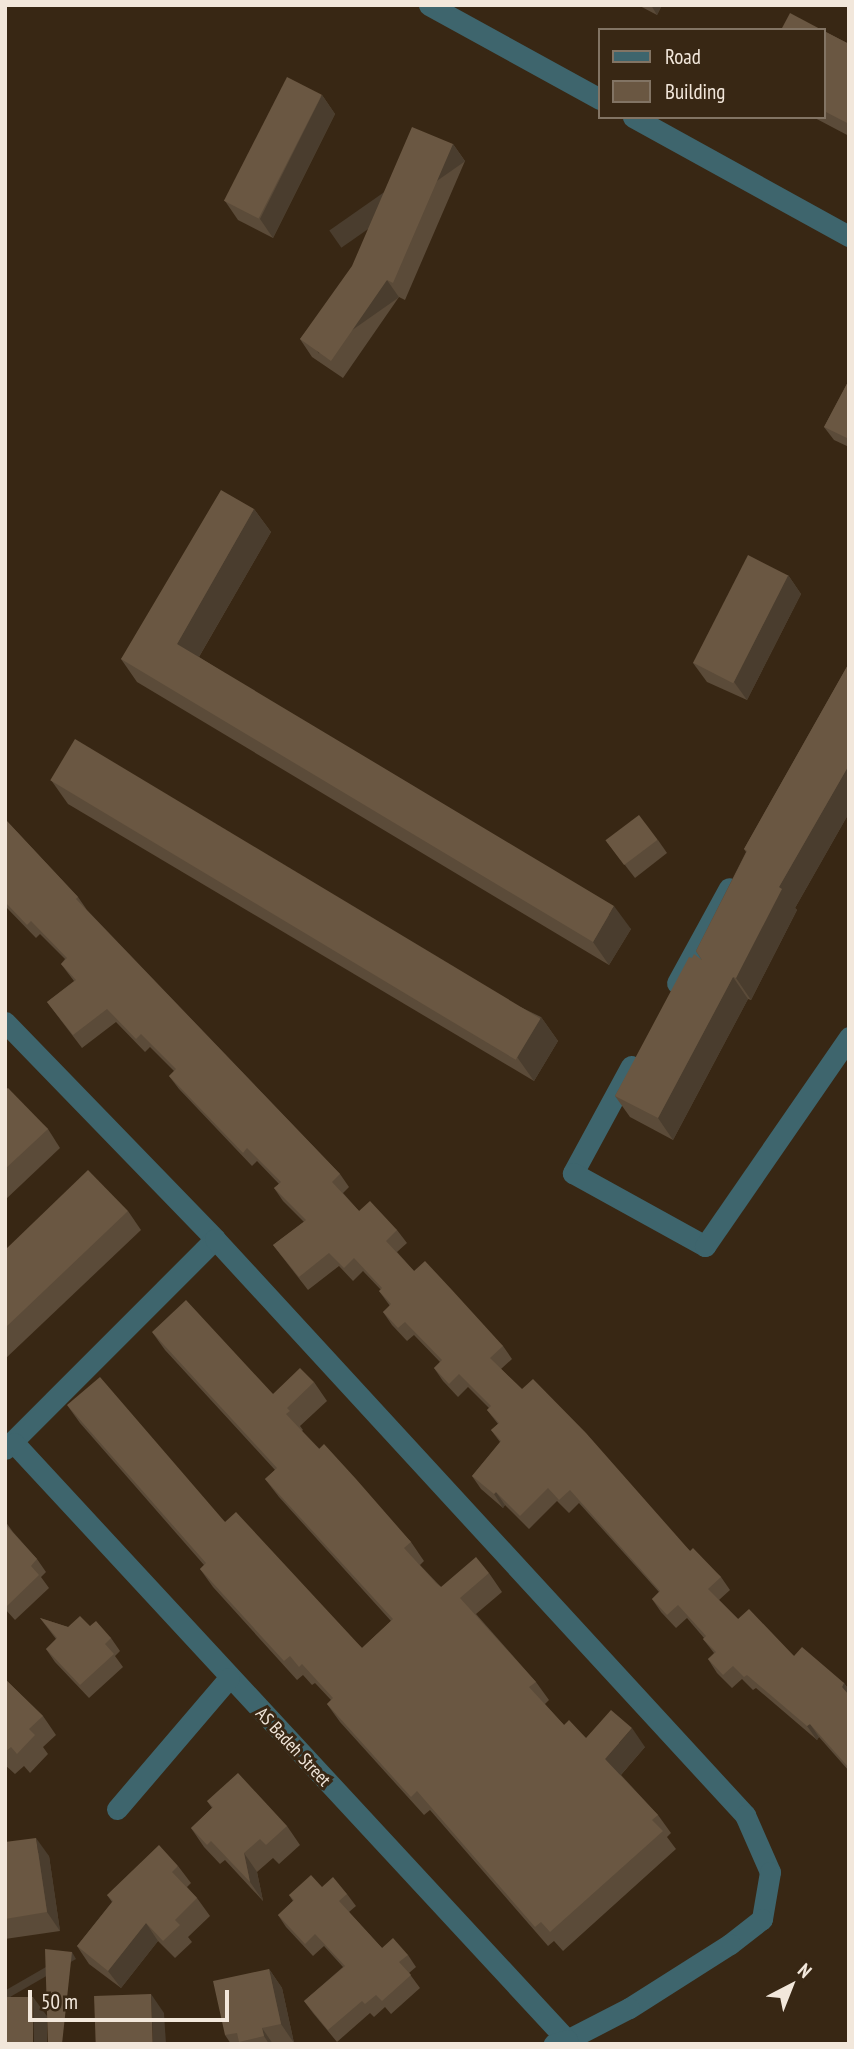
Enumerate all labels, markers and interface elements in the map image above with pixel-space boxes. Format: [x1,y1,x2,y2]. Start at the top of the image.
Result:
legend [598,28,826,119]
text: Road [665,43,701,70]
text: Building [665,78,725,105]
street label: AS Badeh Street [251,1703,335,1791]
north arrow [756,1951,826,2021]
text: N [793,1958,817,1983]
scale bar [32,1976,233,2020]
text: 50 m [41,1988,78,2015]

